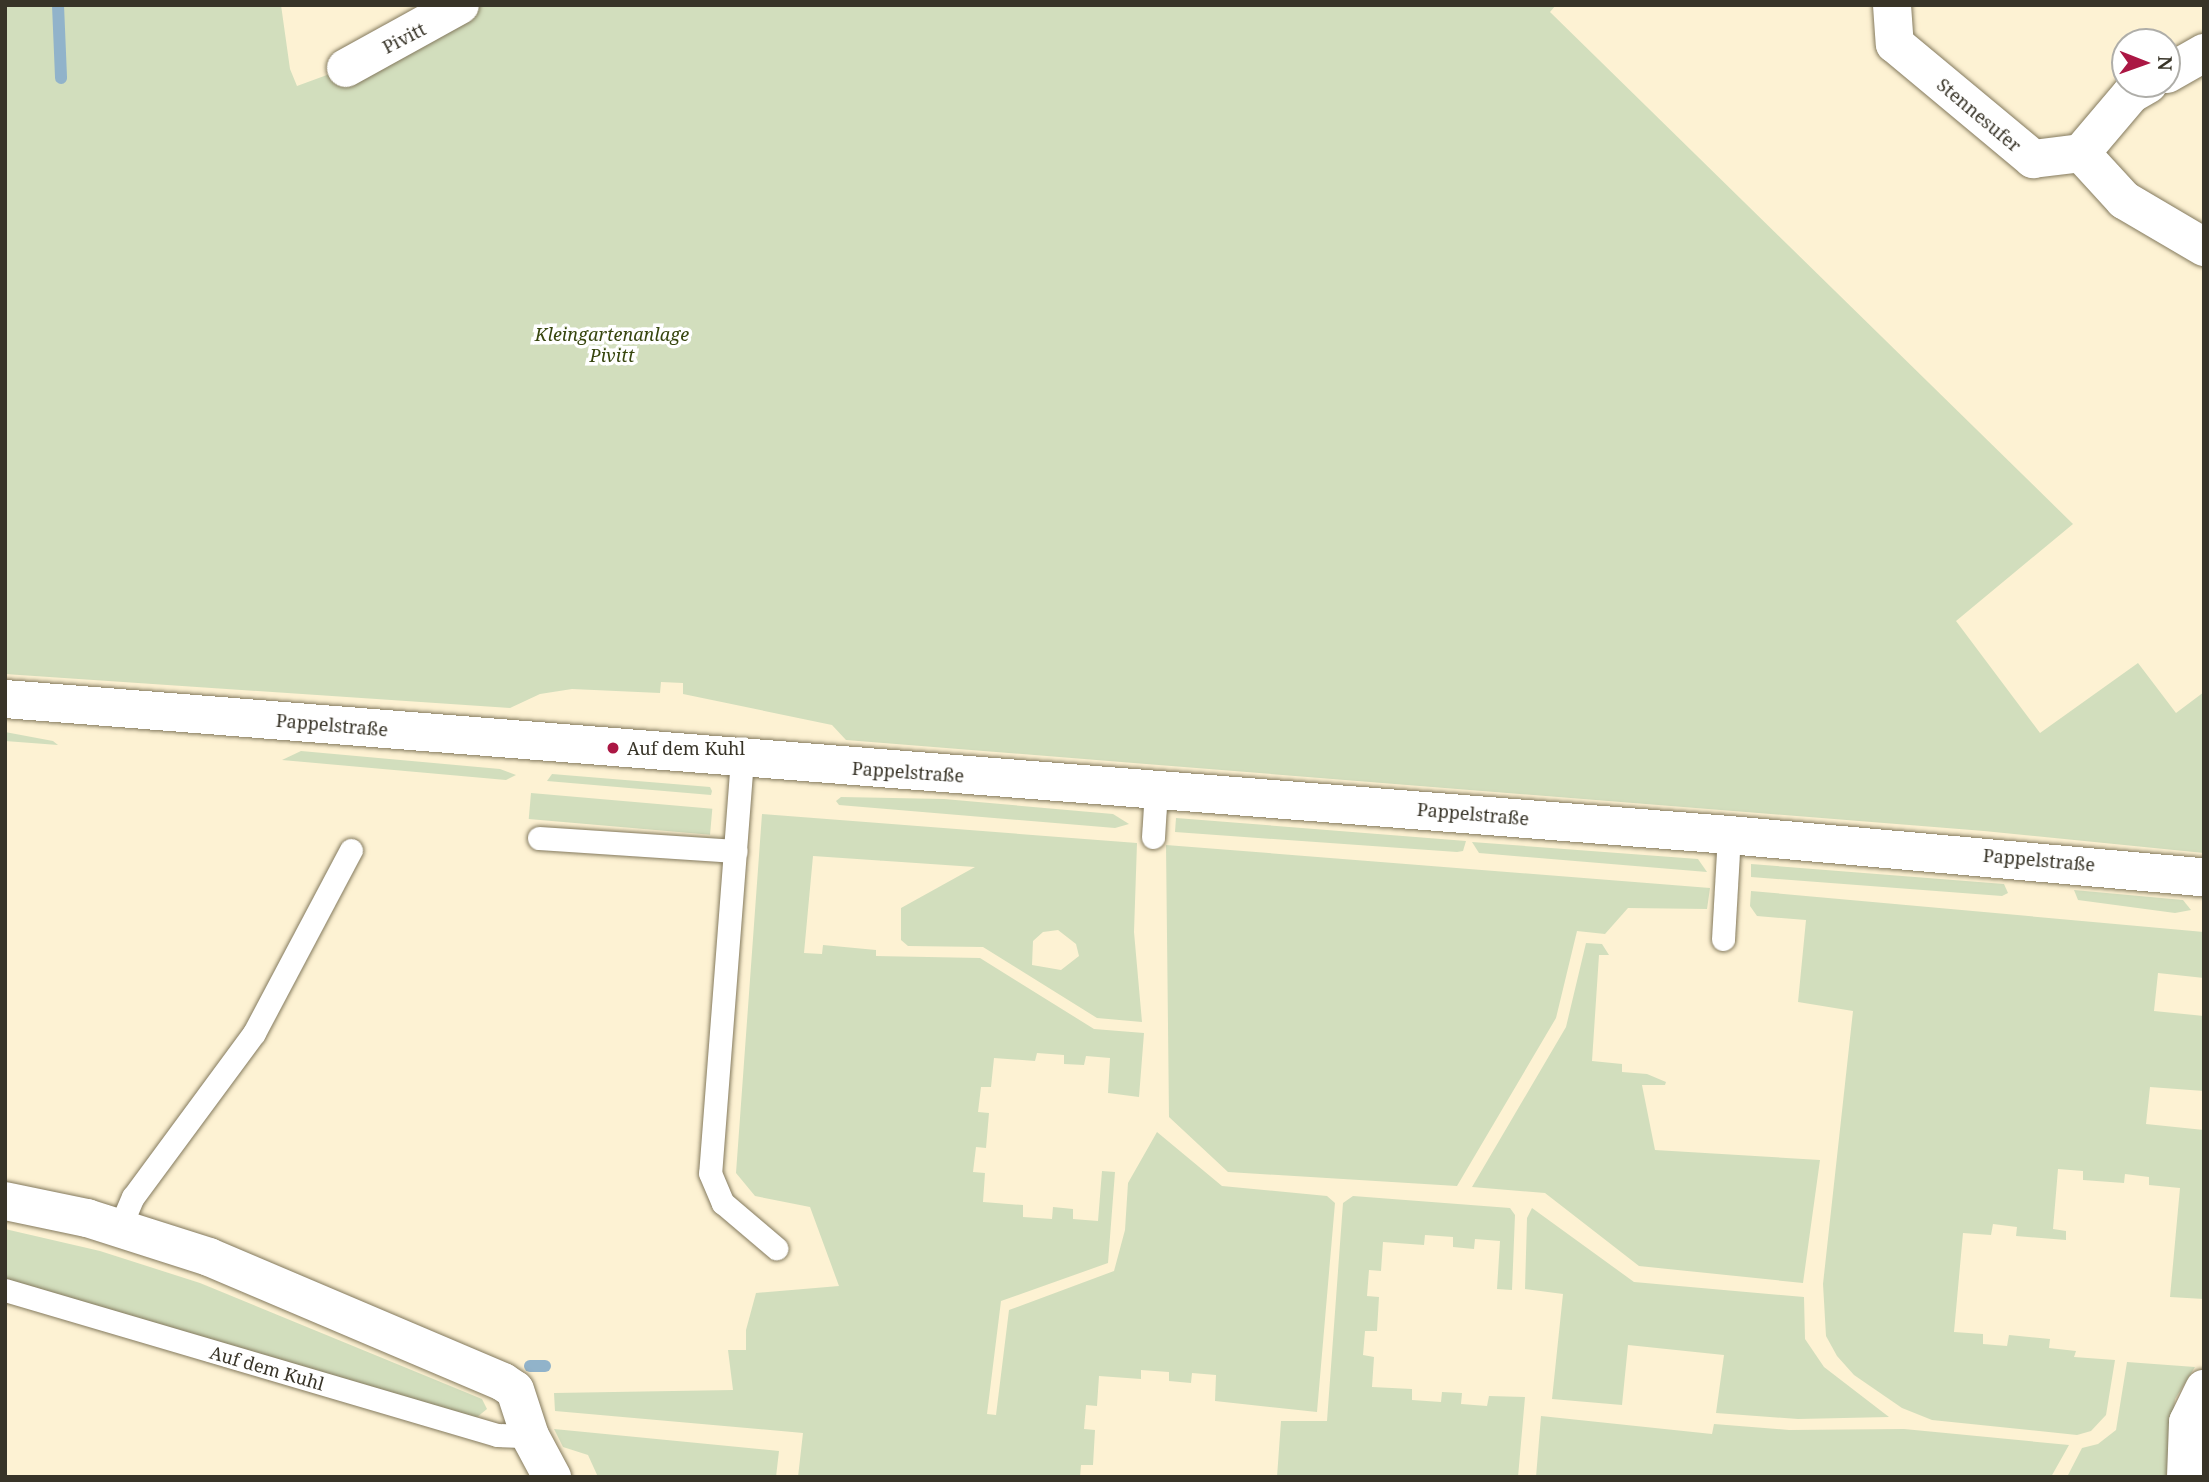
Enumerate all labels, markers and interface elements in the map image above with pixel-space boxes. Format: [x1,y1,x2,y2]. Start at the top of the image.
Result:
street label: Pivitt [379,18,429,58]
north arrow [2111,28,2181,98]
text: N [2152,56,2178,71]
street label: Stennesufer [1933,74,2025,156]
park label: Kleingartenanlage Pivitt [535,324,689,366]
street label: Pappelstraße [275,709,389,741]
place label: Auf dem Kuhl [627,737,745,759]
marker: Auf dem Kuhl [605,740,621,756]
street label: Pappelstraße [851,757,965,787]
street label: Pappelstraße [1416,798,1530,830]
street label: Pappelstraße [1982,844,2096,876]
street label: Auf dem Kuhl [207,1341,327,1395]

